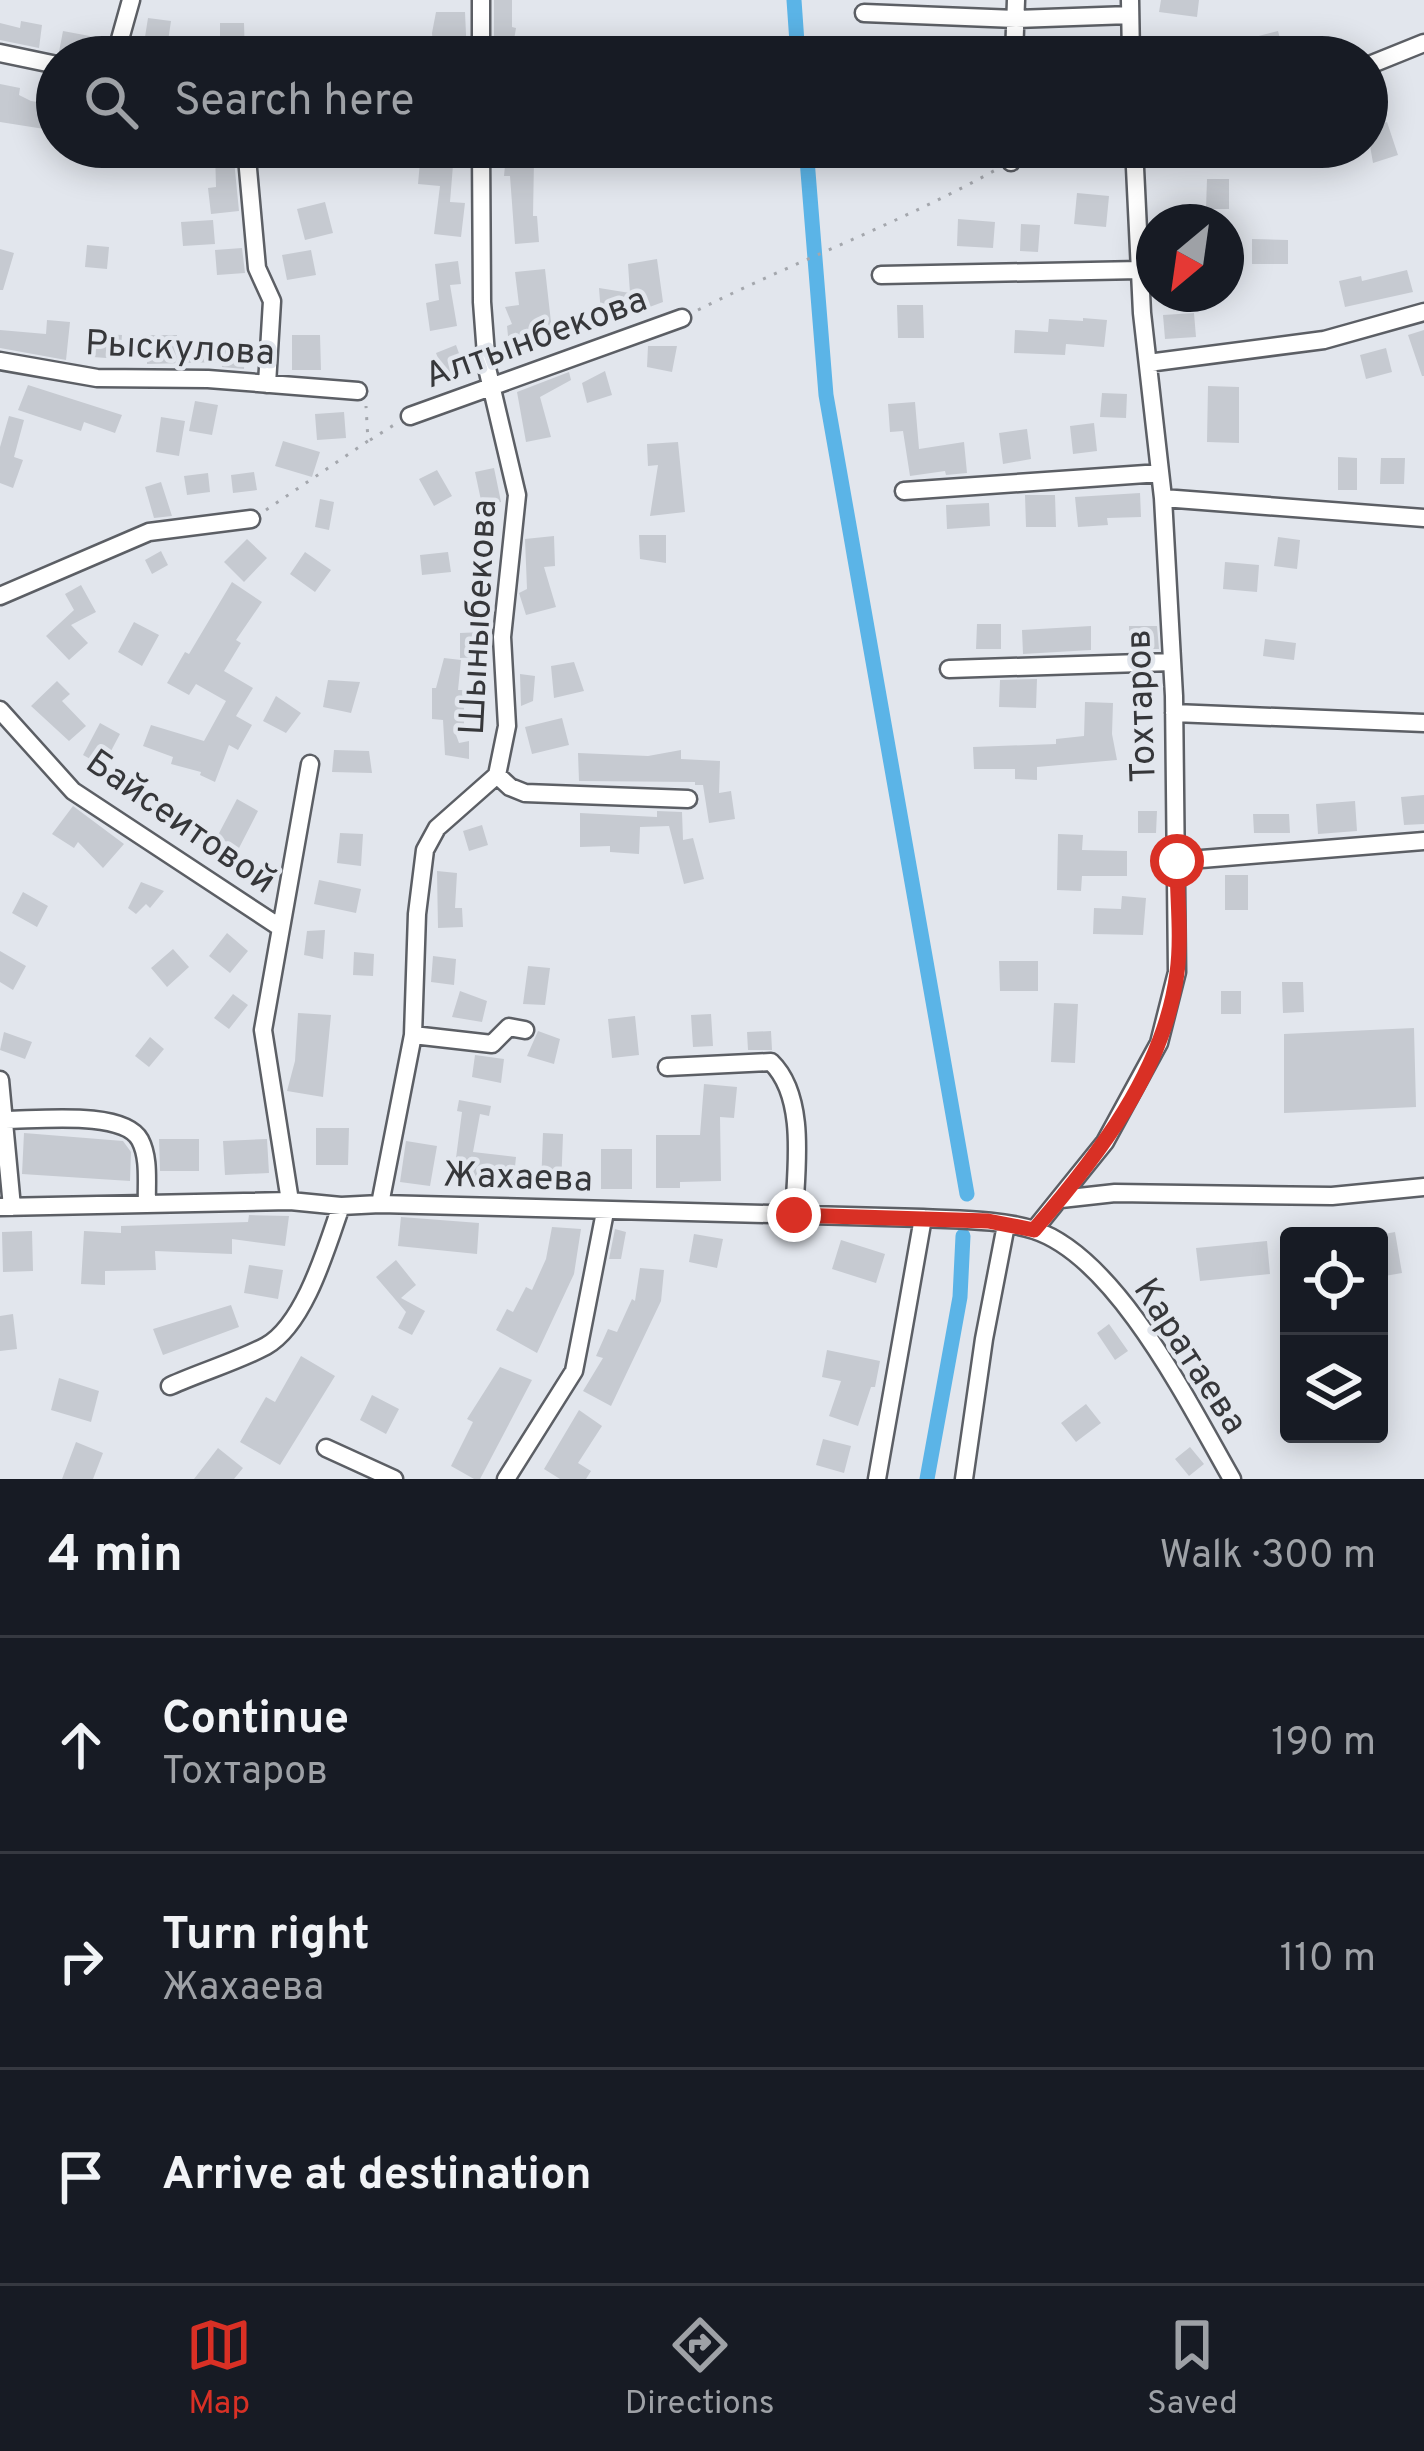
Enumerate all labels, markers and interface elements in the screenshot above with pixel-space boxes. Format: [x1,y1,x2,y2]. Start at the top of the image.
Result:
search box [36,36,1388,168]
icon: search [78,69,144,135]
text: Search here [174,74,414,131]
north arrow [1136,204,1244,312]
street label: Алтынбекова [419,278,654,401]
street label: Рыскулова [84,322,276,378]
street label: Шыныбекова [451,498,509,736]
street label: Тохтаров [1117,628,1169,783]
street label: Байсеитовой [76,741,284,906]
route start [1150,834,1204,888]
street label: Жахаева [442,1153,593,1205]
route end [767,1188,821,1242]
map controls [1280,1227,1388,1443]
button: locate [1280,1227,1388,1335]
street label: Каратаева [1121,1270,1256,1444]
button: layers [1280,1335,1388,1443]
text: 4 min [48,1525,183,1590]
text: Walk · 300 m [1159,1533,1376,1582]
text: Continue [162,1692,349,1749]
icon: ahead [48,1712,114,1778]
text: 190 m [1271,1720,1376,1769]
text: Тохтаров [162,1749,328,1798]
text: Turn right [162,1908,370,1965]
icon: right [48,1928,114,1994]
text: 110 m [1280,1936,1376,1985]
text: Жахаева [162,1965,324,2014]
icon: arrive [48,2144,114,2210]
text: Arrive at destination [162,2148,592,2205]
tab: Map [186,2312,252,2426]
tab: Directions [625,2312,775,2426]
tab: Saved [1147,2312,1238,2426]

